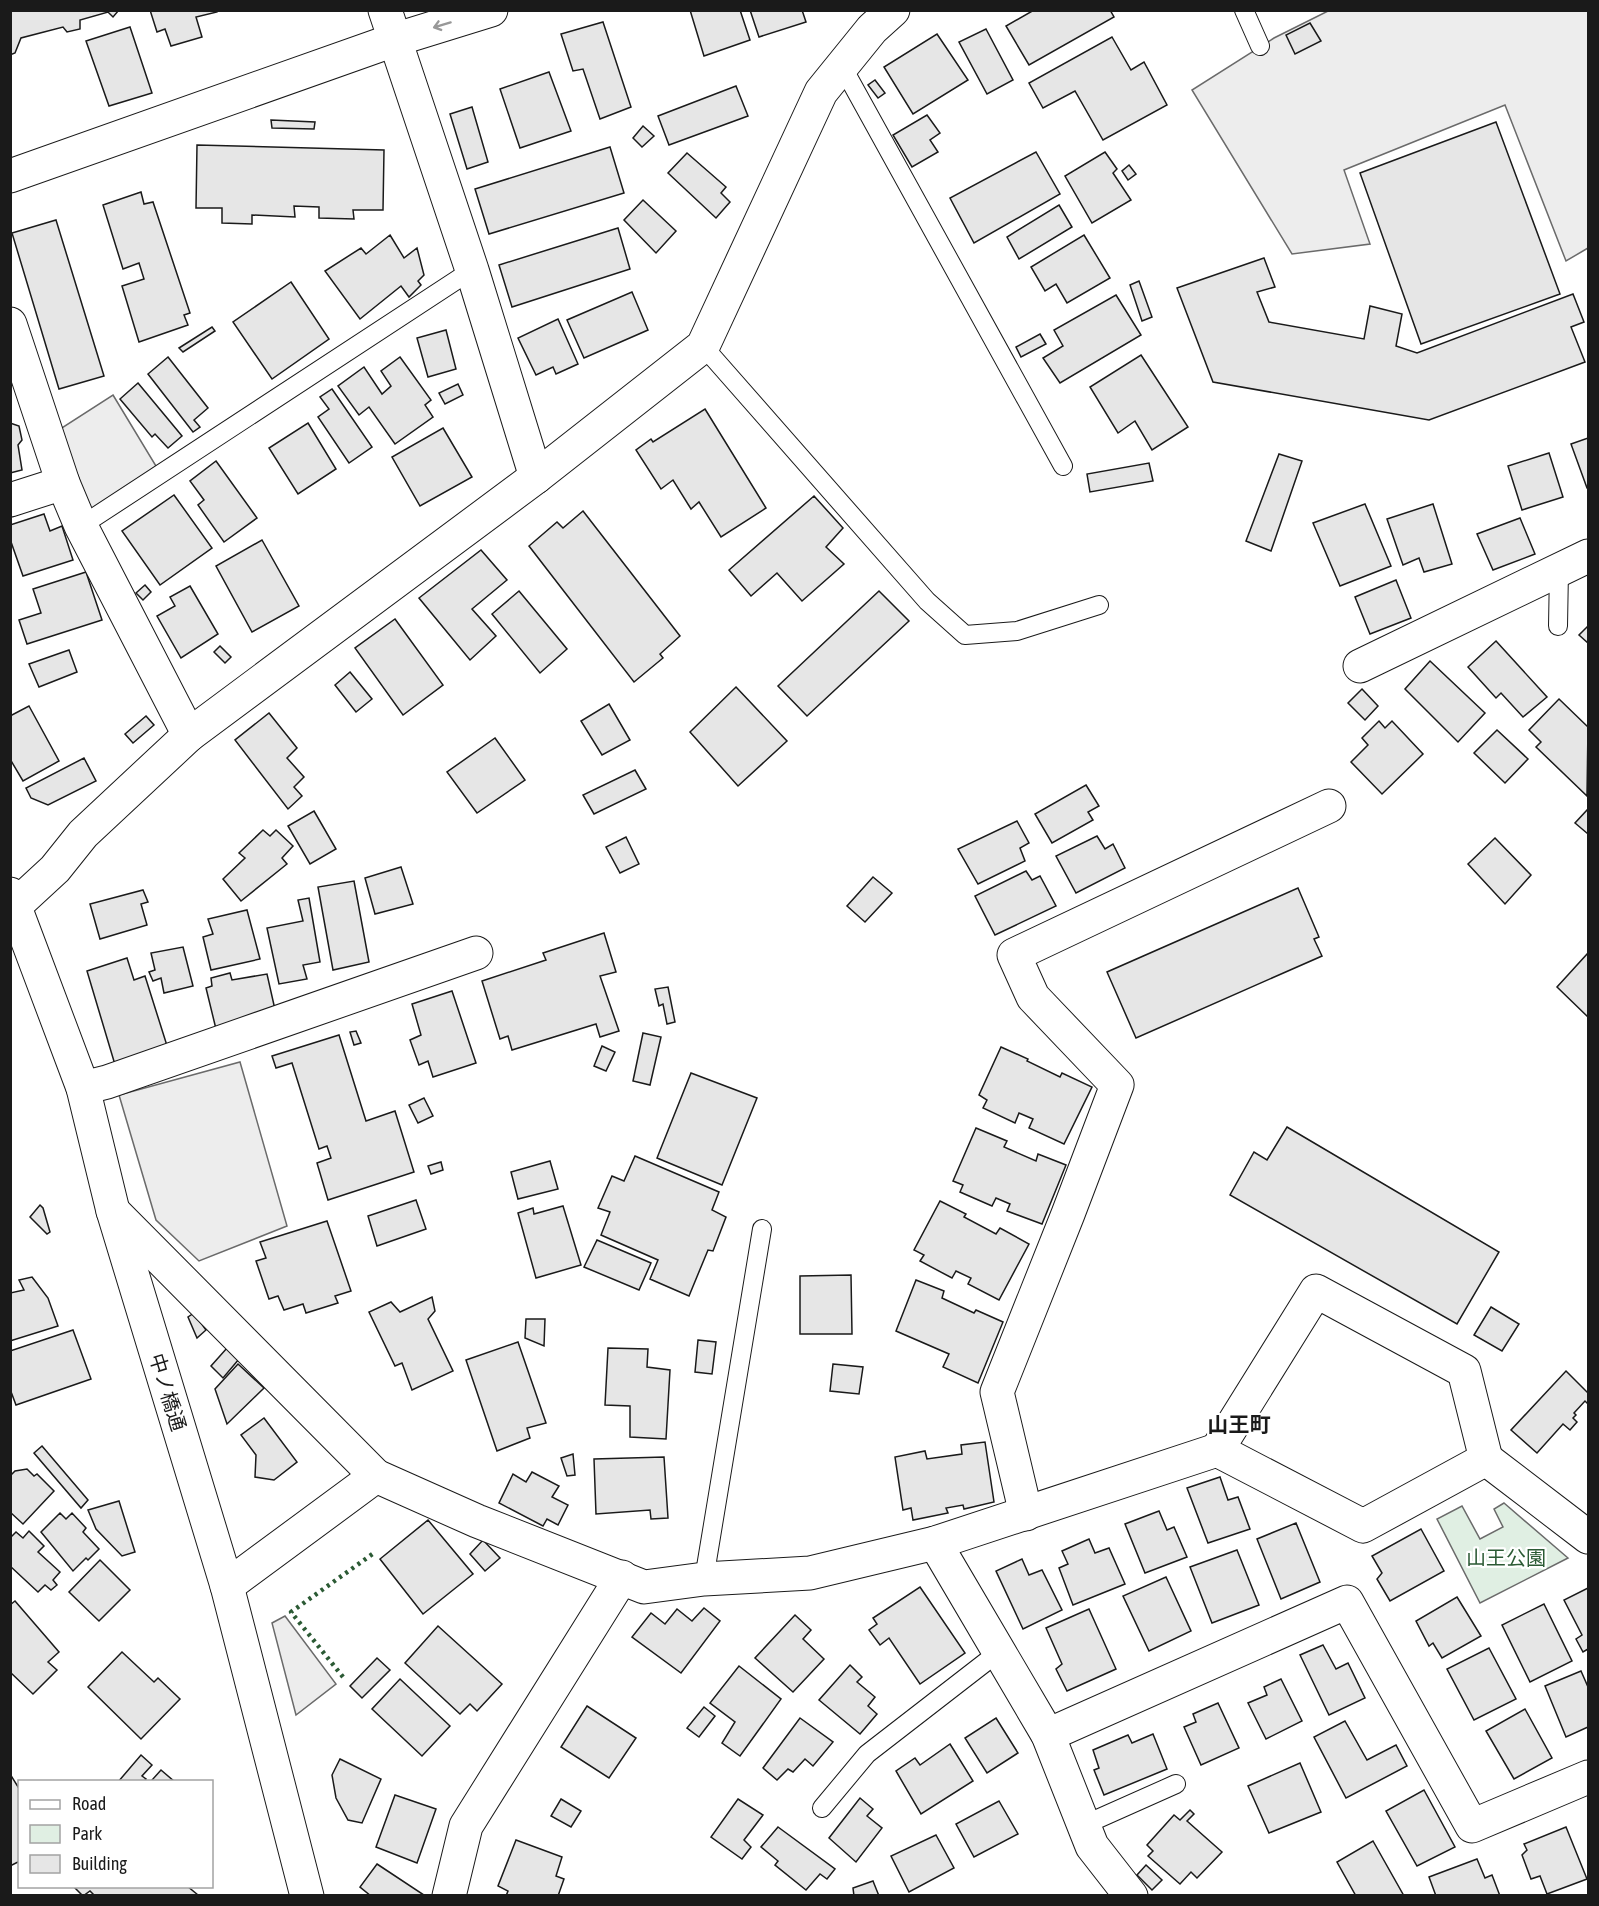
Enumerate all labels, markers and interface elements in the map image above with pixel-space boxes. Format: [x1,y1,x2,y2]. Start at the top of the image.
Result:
one-way arrow [433,20,452,31]
street label: 中ノ橋通 [145,1350,191,1434]
district label: 山王町 [1208,1412,1271,1436]
park label: 山王公園 [1466,1546,1546,1569]
legend [18,1780,213,1888]
text: Road [72,1793,106,1814]
text: Park [72,1823,102,1844]
text: Building [72,1853,127,1874]

